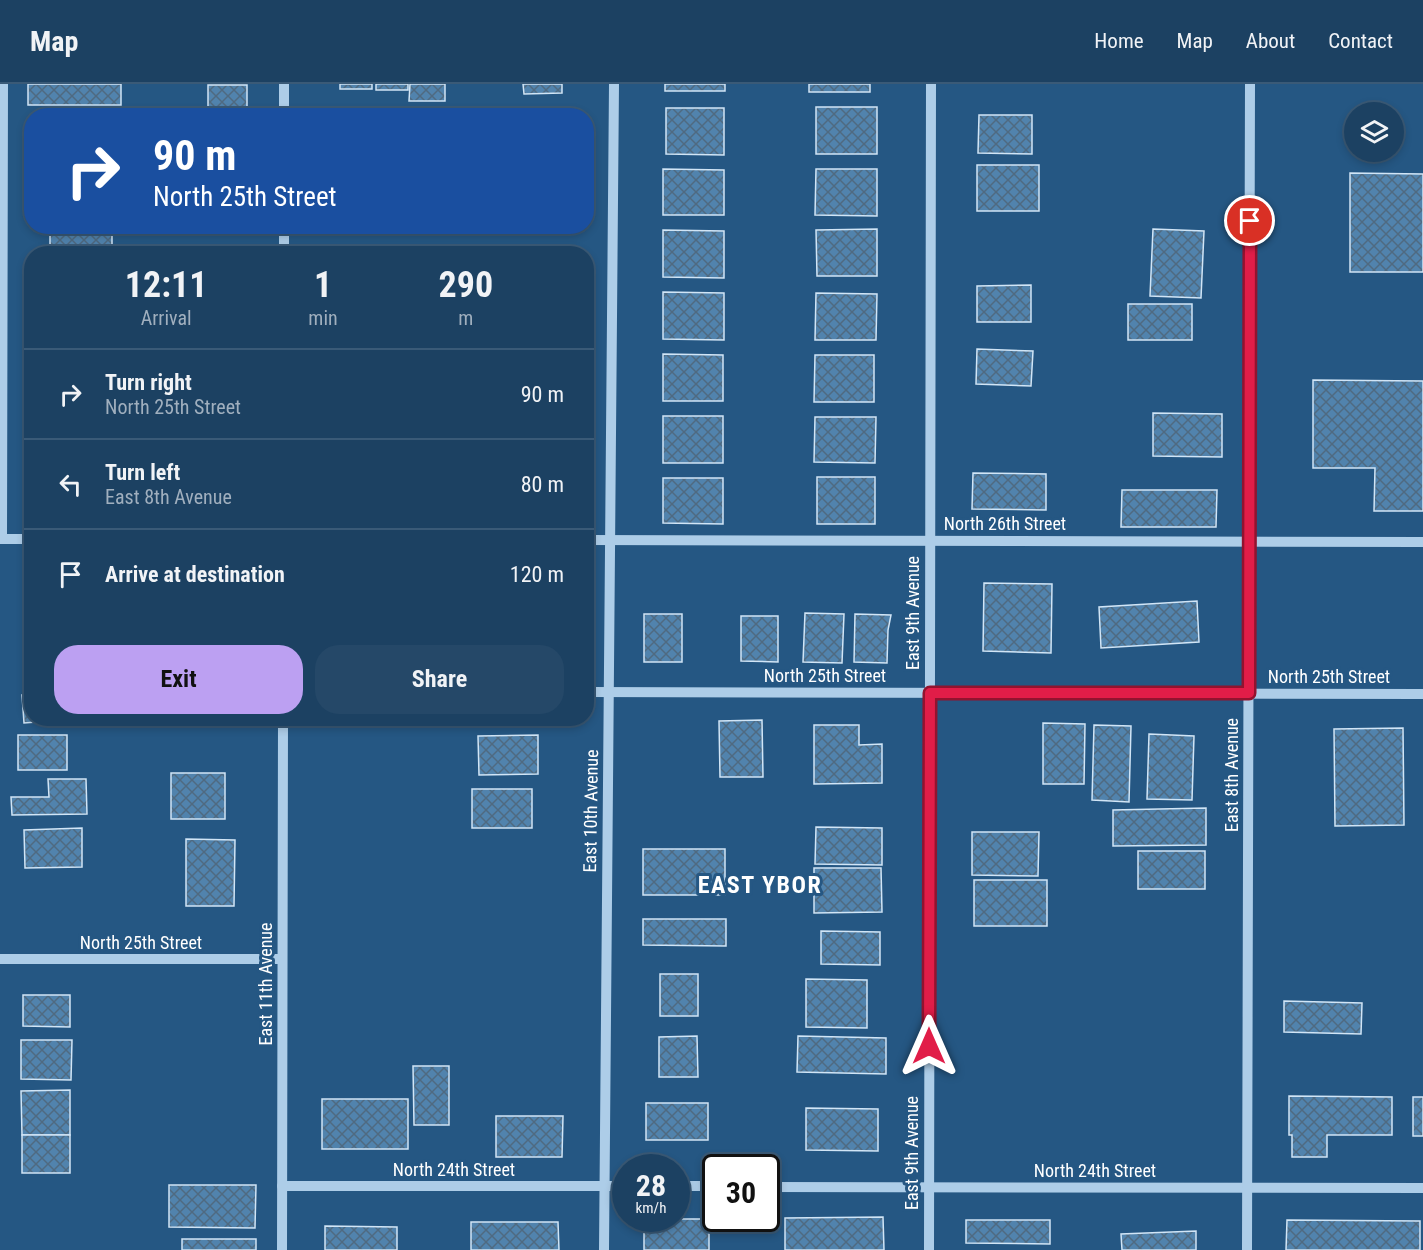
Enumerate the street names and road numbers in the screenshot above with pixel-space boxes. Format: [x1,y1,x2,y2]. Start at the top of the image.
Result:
street label: North 26th Street [944,513,1066,534]
street label: East 9th Avenue [902,556,923,670]
street label: North 25th Street [764,665,886,686]
street label: North 25th Street [1268,666,1390,687]
street label: East 8th Avenue [1221,718,1242,832]
street label: East 10th Avenue [579,749,602,873]
street label: East 11th Avenue [255,923,276,1045]
street label: North 25th Street [80,932,202,953]
street label: East 9th Avenue [901,1096,922,1210]
street label: North 24th Street [393,1159,515,1180]
street label: North 24th Street [1034,1160,1156,1181]

